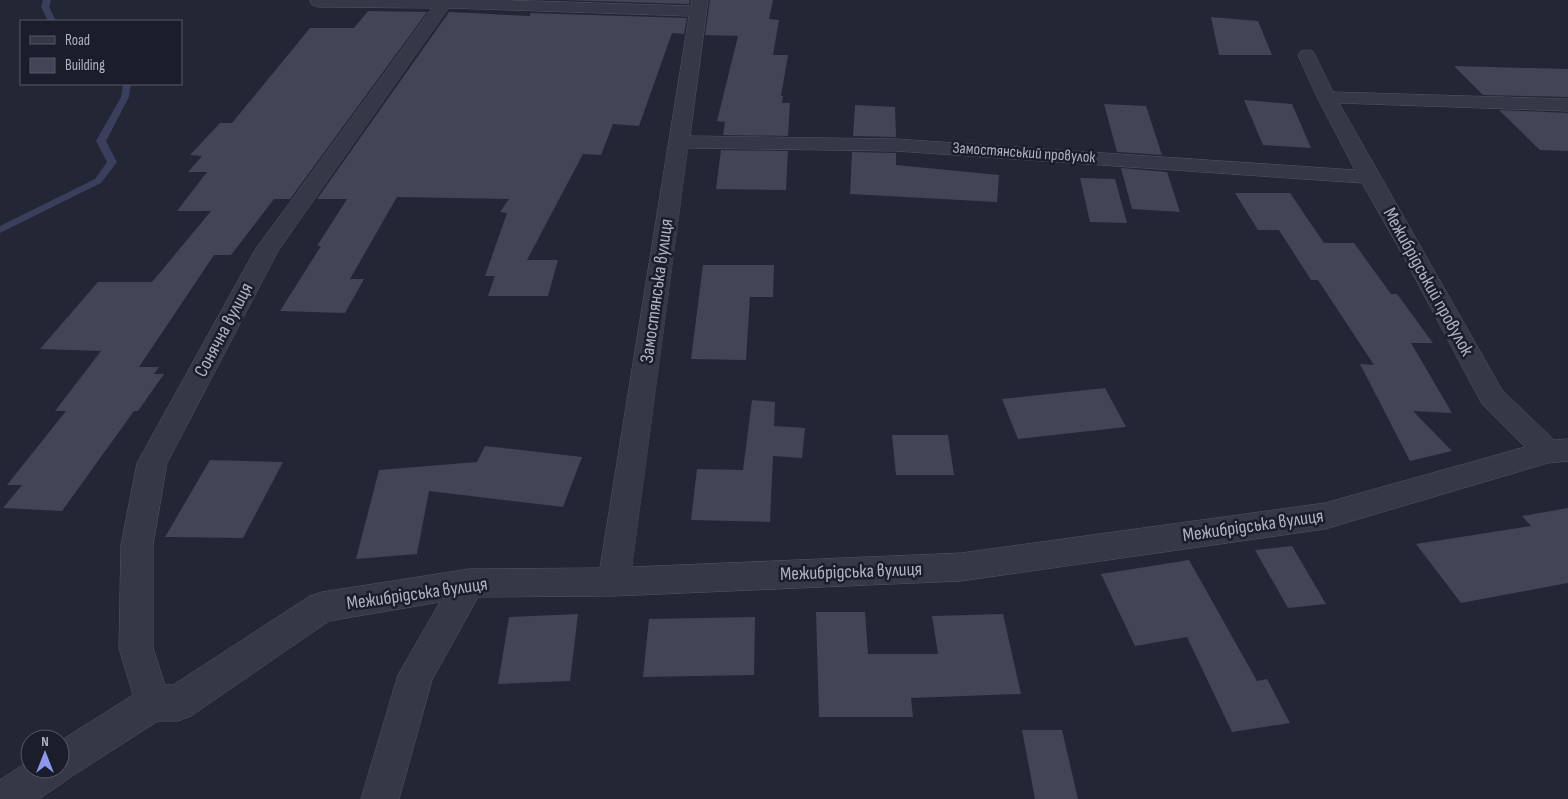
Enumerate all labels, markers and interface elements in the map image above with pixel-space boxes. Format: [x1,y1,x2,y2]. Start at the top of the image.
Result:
legend [20,20,182,85]
text: Road [65,31,90,50]
text: Building [65,56,105,75]
street label: Замостянський провулок [952,139,1097,168]
street label: Межибрідський провулок [1378,204,1479,361]
street label: Замостянська вулиця [635,217,679,365]
street label: Сонячна вулиця [190,279,258,381]
street label: Межибрідська вулиця [1181,505,1325,547]
street label: Межибрідська вулиця [780,558,922,586]
street label: Межибрідська вулиця [345,573,489,615]
north arrow [20,729,70,779]
text: N [41,733,49,750]

